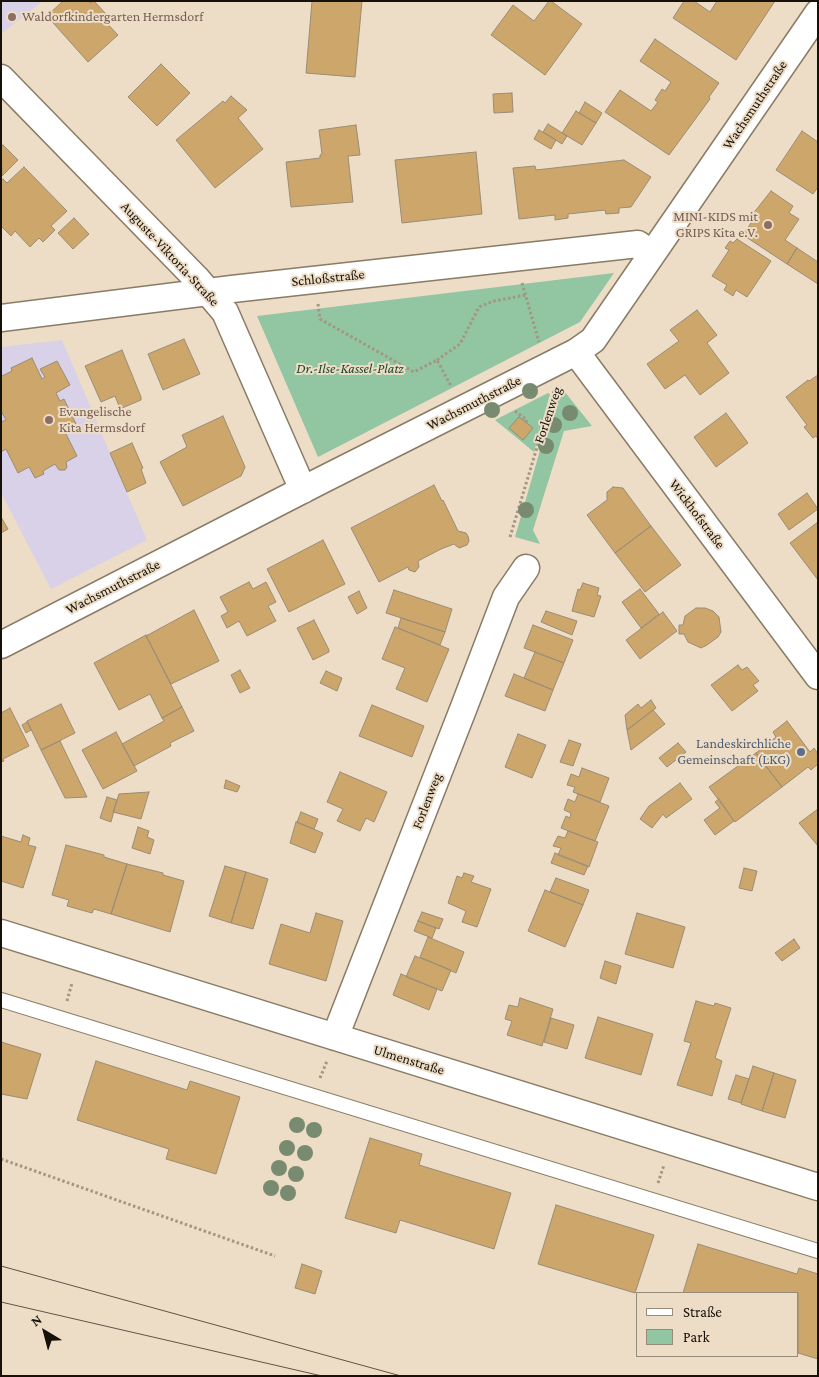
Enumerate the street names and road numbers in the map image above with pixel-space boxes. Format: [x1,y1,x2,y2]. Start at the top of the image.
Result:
street label: Wachsmuthstraße [719,57,791,153]
street label: Auguste-Viktoria-Straße [117,198,223,310]
street label: Schloßstraße [291,266,365,290]
street label: Wachsmuthstraße [424,372,524,434]
street label: Forlenweg [530,384,566,446]
street label: Wickhofstraße [665,476,729,552]
street label: Wachsmuthstraße [63,556,163,618]
street label: Forlenweg [409,771,445,831]
street label: Ulmenstraße [372,1041,446,1079]

